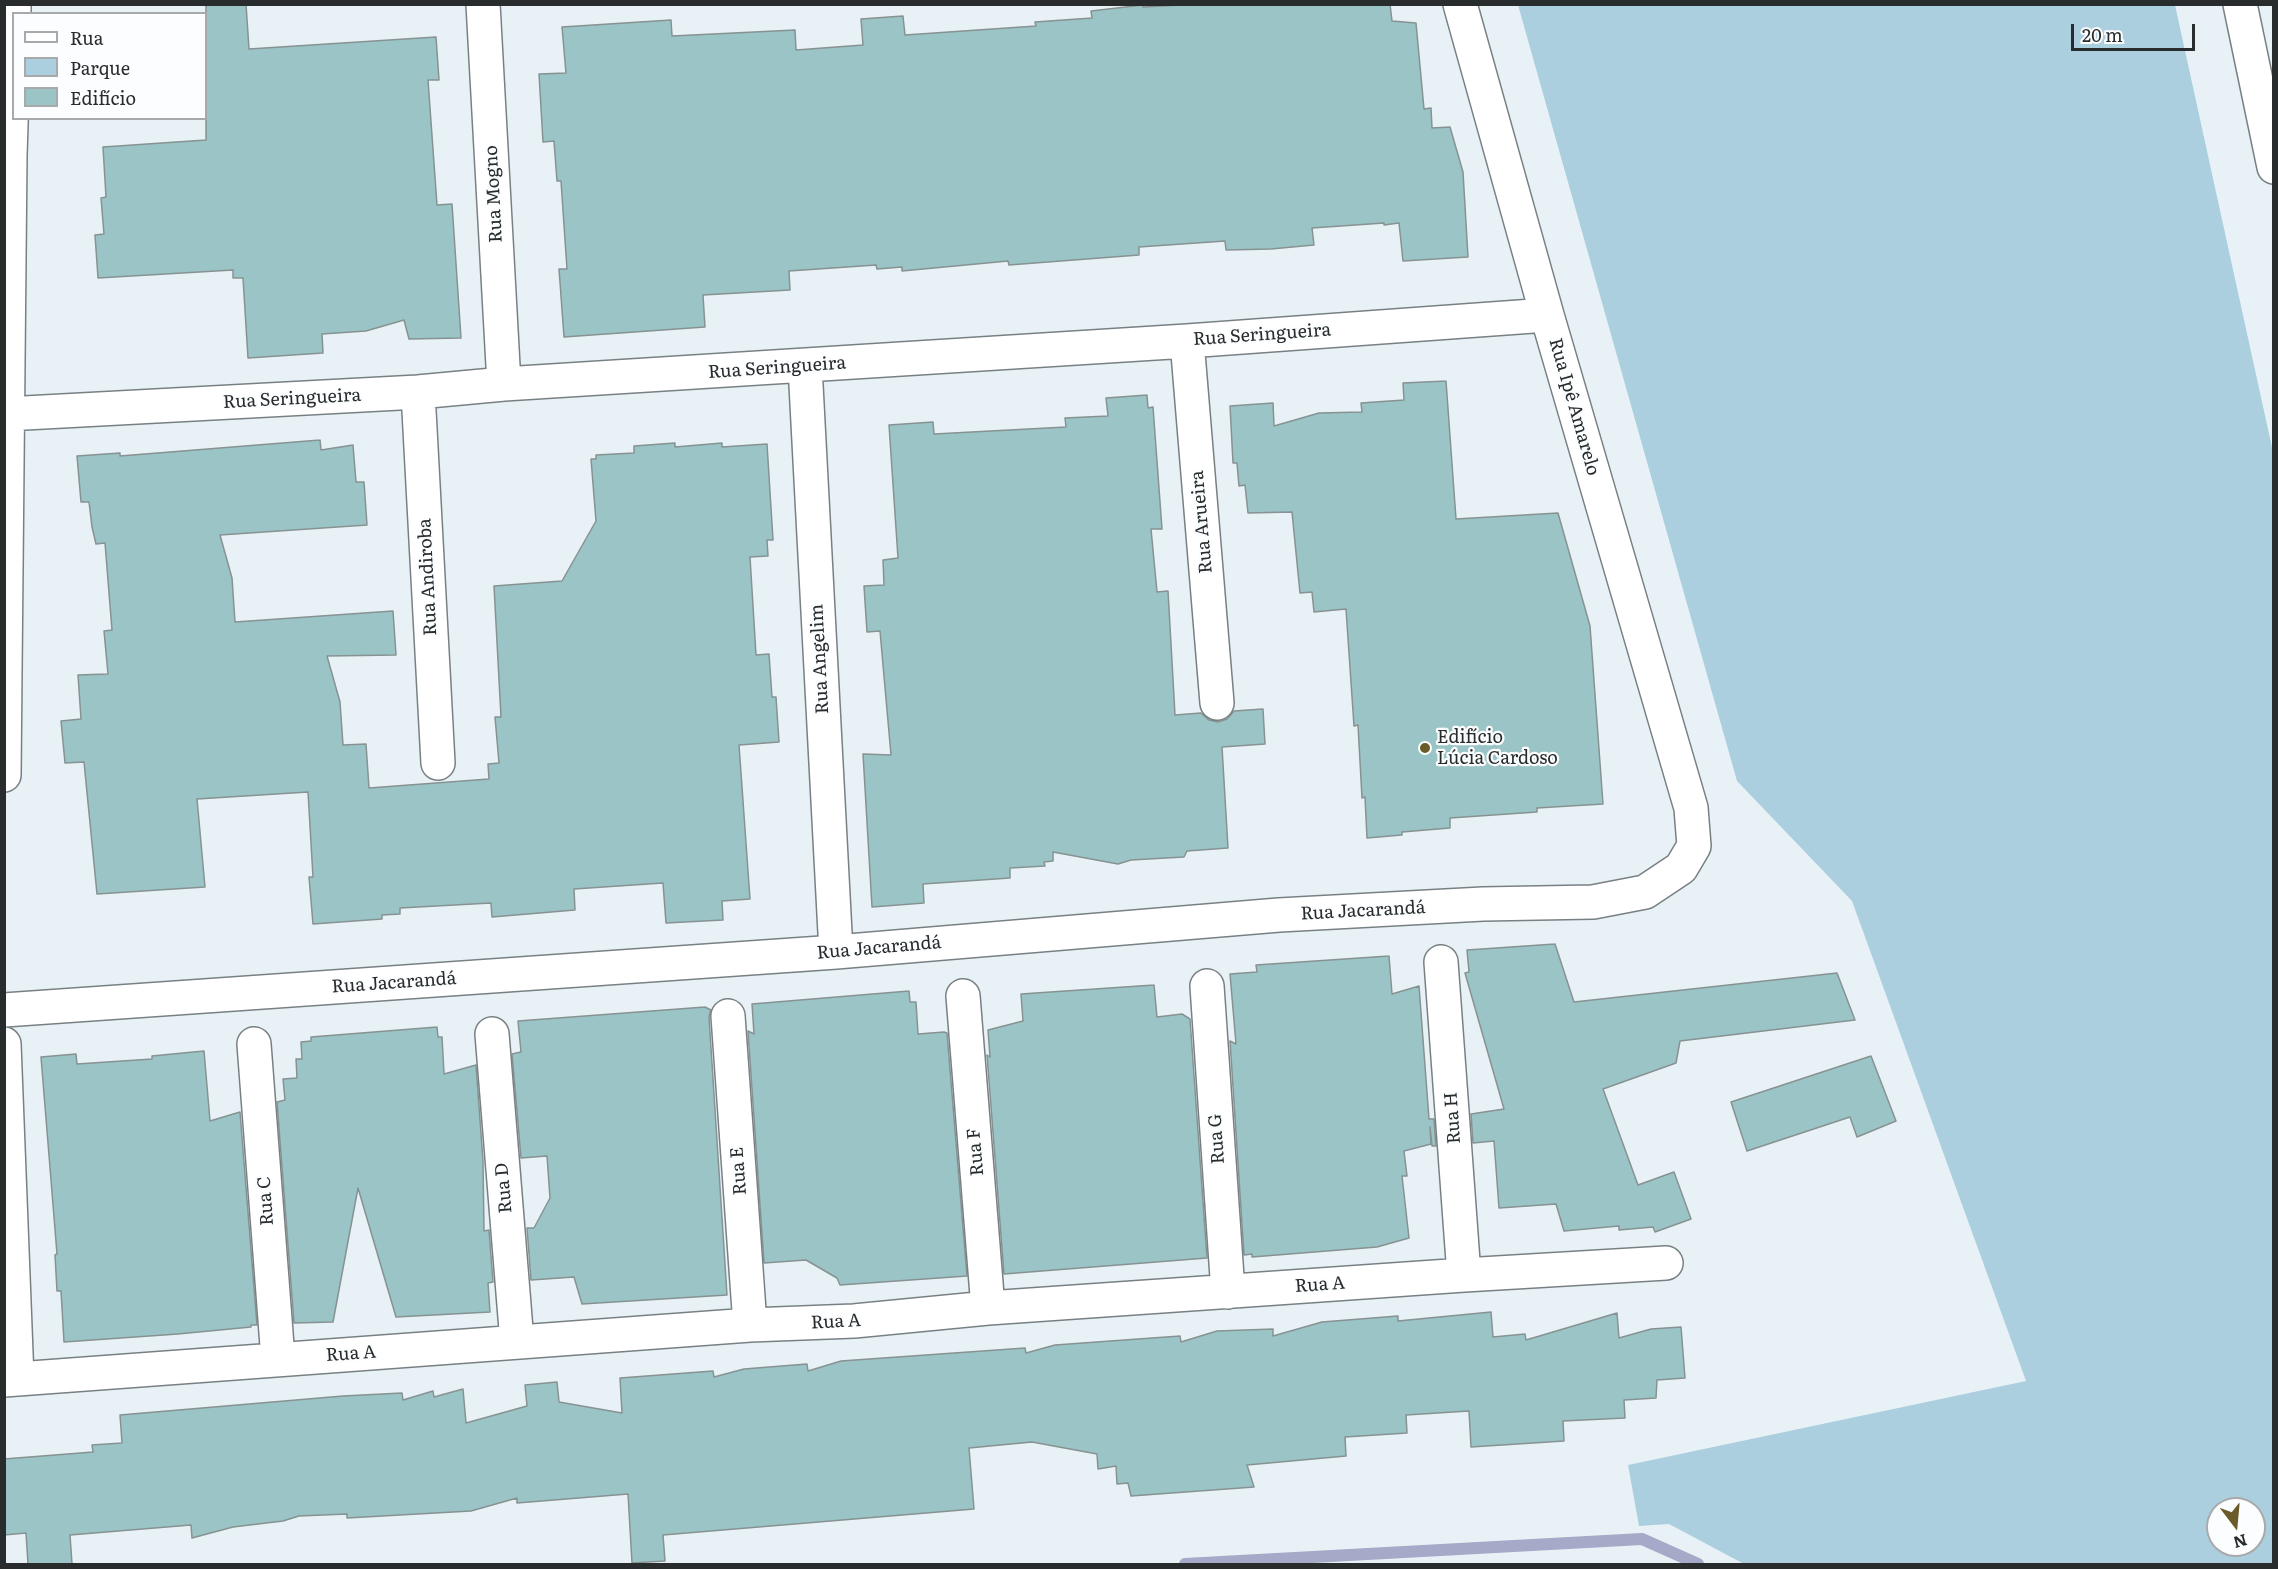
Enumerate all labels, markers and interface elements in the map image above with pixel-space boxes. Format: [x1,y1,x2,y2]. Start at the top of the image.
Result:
legend [12,12,207,120]
scale bar [2074,12,2198,50]
text: 20 m [2082,21,2123,48]
text: Rua [70,24,103,51]
text: Parque [70,54,130,81]
text: Edifício [70,84,136,111]
street label: Rua Mogno [481,145,507,243]
street label: Rua Seringueira [1192,319,1332,351]
street label: Rua Ipê Amarelo [1544,336,1604,478]
street label: Rua Seringueira [707,352,847,384]
street label: Rua Seringueira [222,385,362,413]
street label: Rua Arueira [1187,470,1217,574]
street label: Rua Andiroba [414,518,442,636]
street label: Rua Angelim [806,604,834,714]
place label: Edifício Lúcia Cardoso [1437,727,1558,770]
marker: Edifício Lúcia Cardoso [1418,741,1432,755]
street label: Rua Jacarandá [1300,897,1426,925]
street label: Rua Jacarandá [816,932,942,964]
street label: Rua Jacarandá [331,968,457,998]
street label: Rua H [1440,1091,1466,1145]
street label: Rua G [1204,1113,1230,1165]
street label: Rua F [963,1127,989,1177]
street label: Rua E [727,1146,751,1196]
street label: Rua D [491,1162,517,1214]
street label: Rua C [253,1176,279,1226]
street label: Rua A [1294,1272,1346,1298]
street label: Rua A [810,1310,862,1334]
street label: Rua A [325,1341,377,1367]
north arrow [2206,1497,2266,1557]
text: N [2231,1529,2250,1556]

